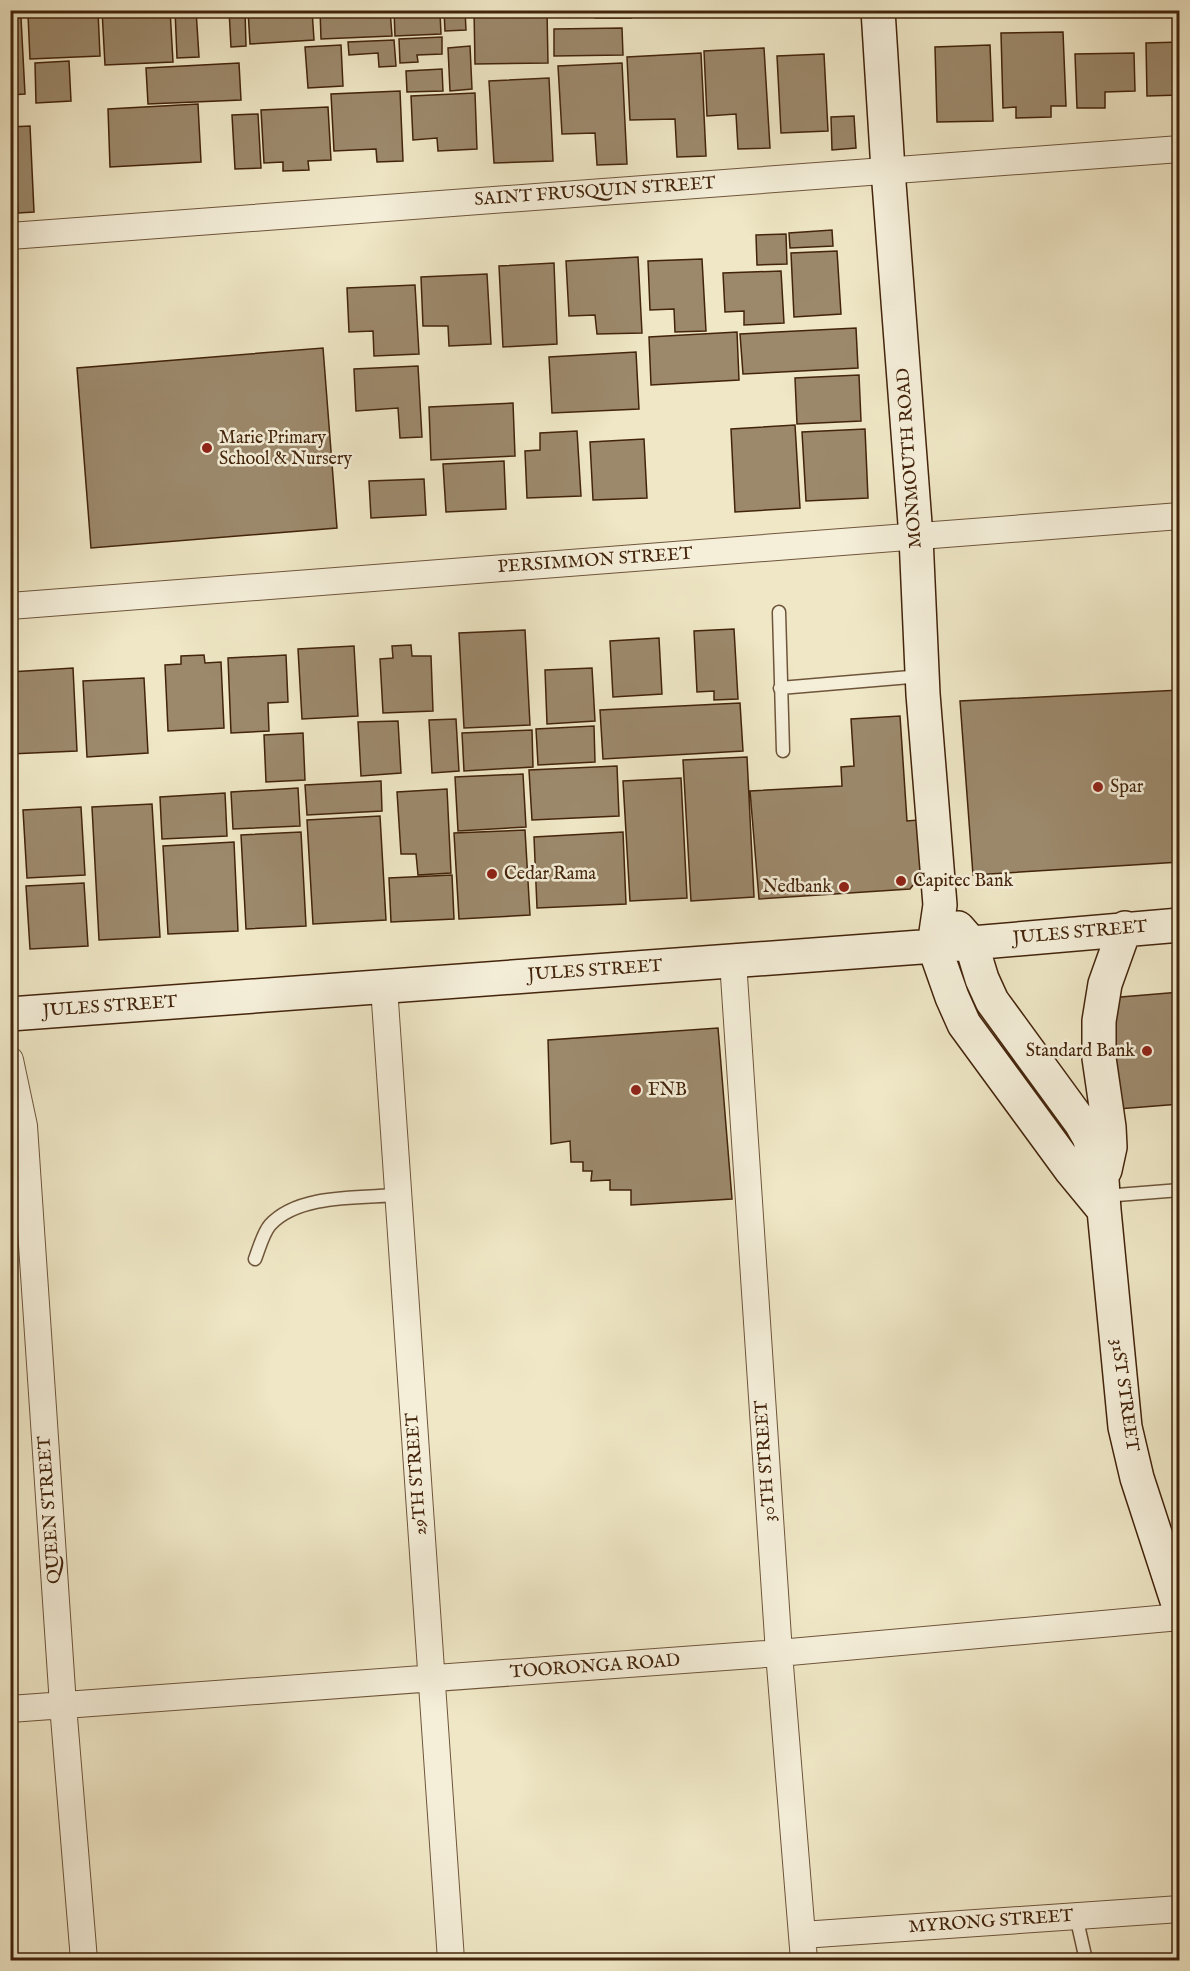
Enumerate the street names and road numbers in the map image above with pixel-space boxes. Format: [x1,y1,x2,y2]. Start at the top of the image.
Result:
street label: SAINT FRUSQUIN STREET [474,172,716,212]
street label: MONMOUTH ROAD [892,367,928,549]
street label: PERSIMMON STREET [497,543,693,579]
street label: JULES STREET [1010,916,1148,951]
street label: JULES STREET [525,955,663,987]
street label: JULES STREET [40,991,178,1023]
street label: 31ST STREET [1105,1337,1143,1453]
street label: 30TH STREET [750,1399,782,1523]
street label: 29TH STREET [401,1412,433,1536]
street label: QUEEN STREET [33,1435,67,1585]
street label: TOORONGA ROAD [509,1650,681,1684]
street label: MYRONG STREET [908,1905,1074,1939]

